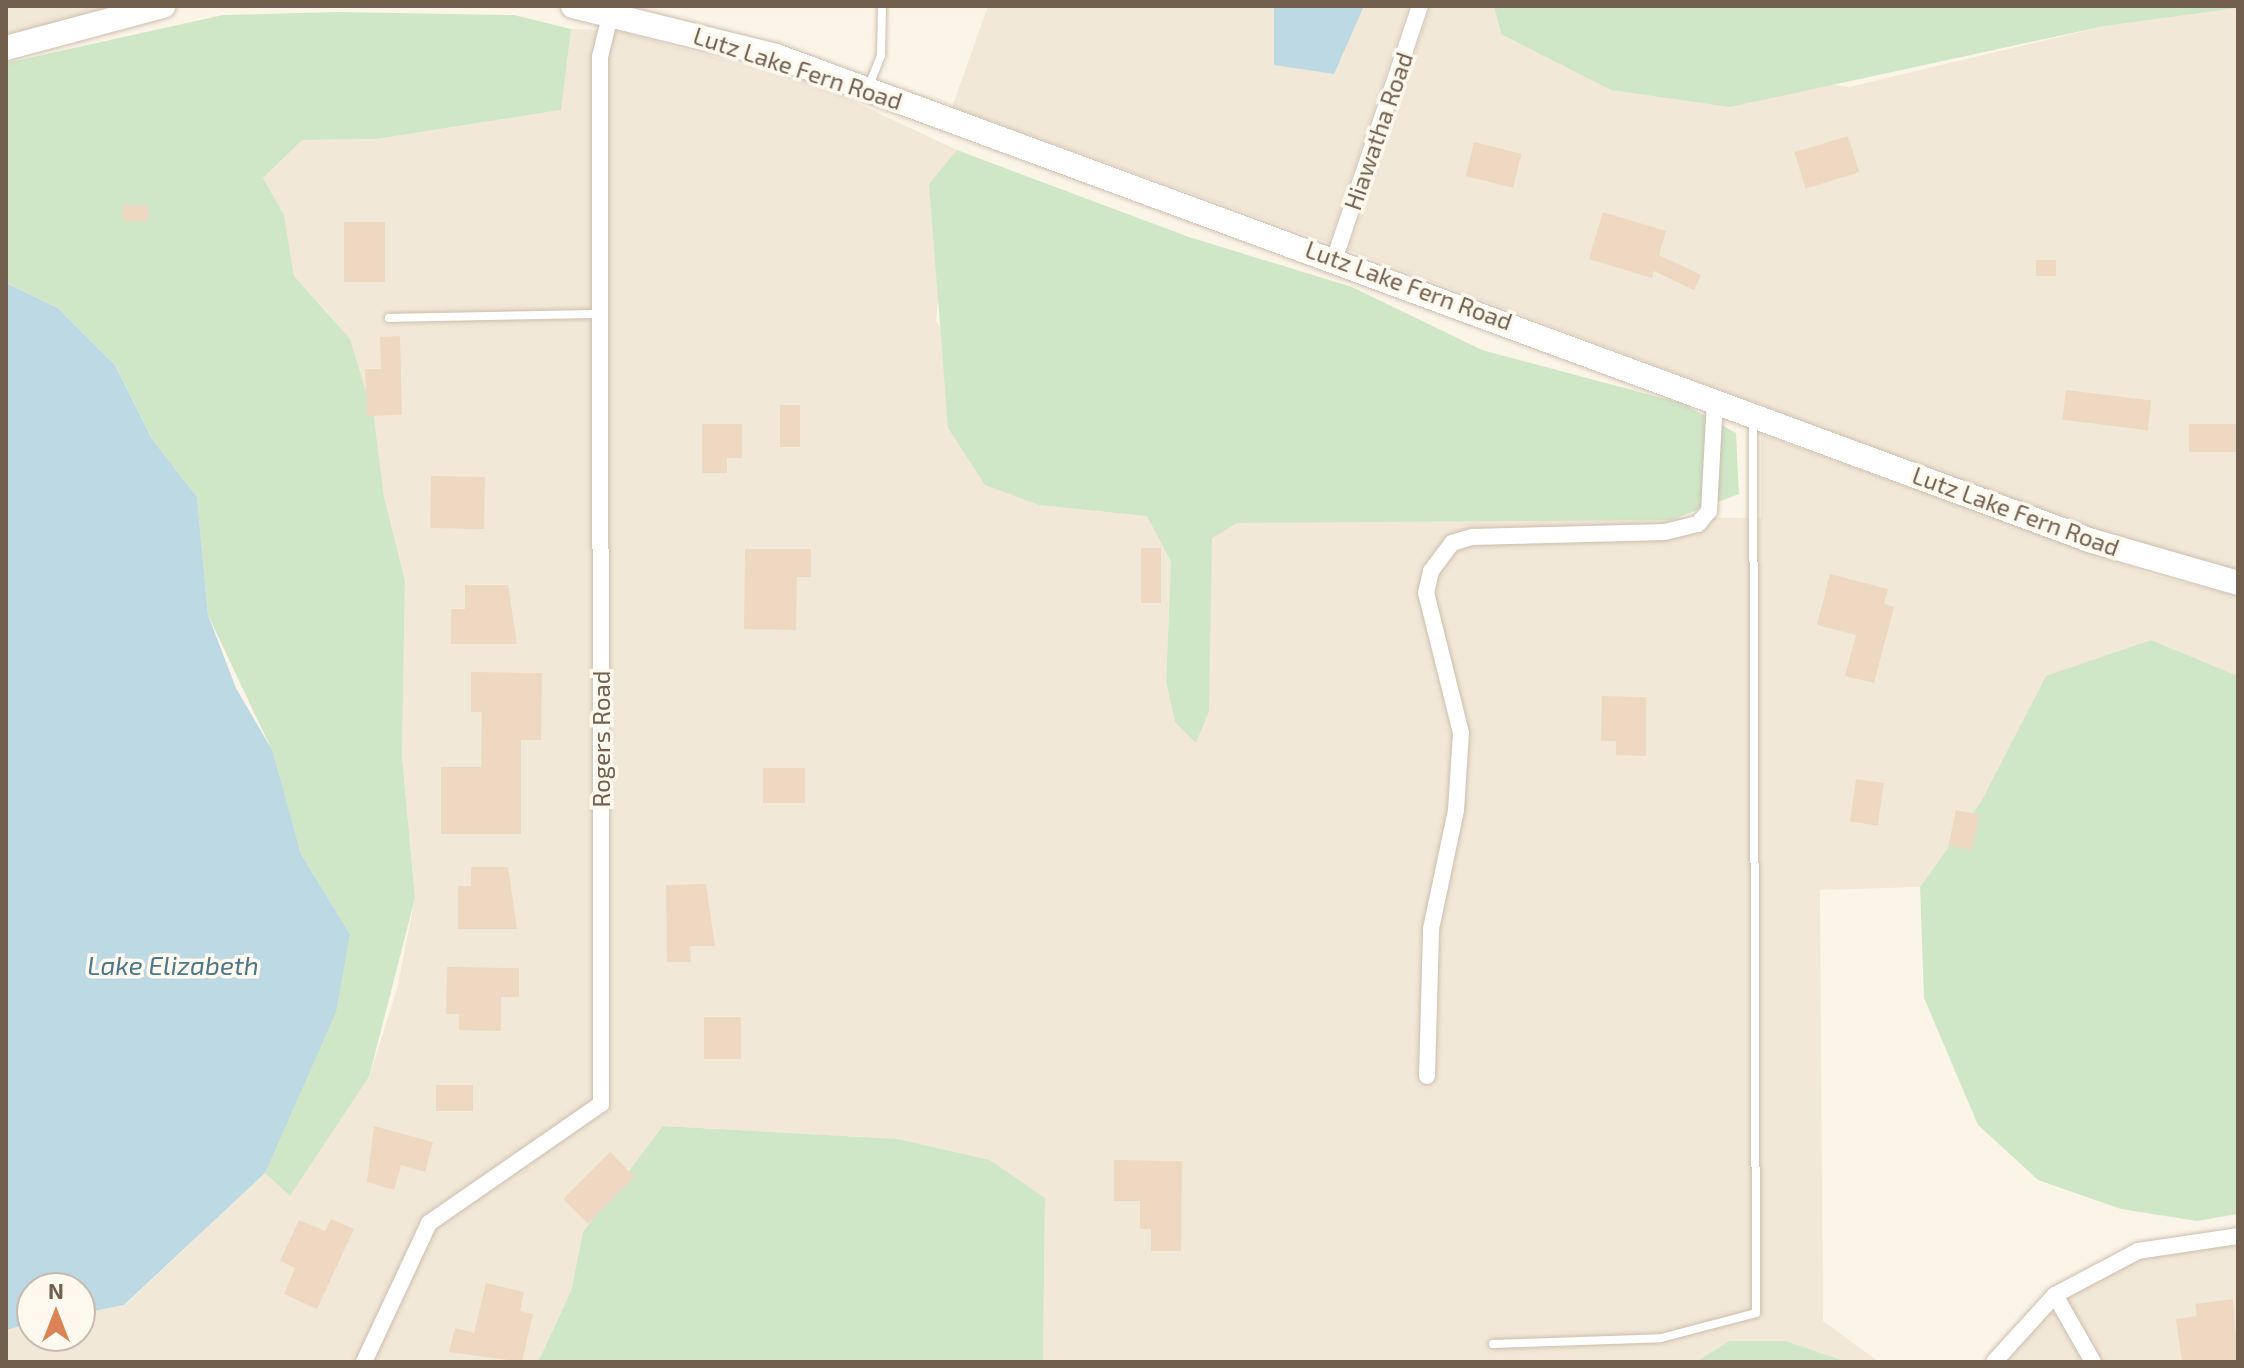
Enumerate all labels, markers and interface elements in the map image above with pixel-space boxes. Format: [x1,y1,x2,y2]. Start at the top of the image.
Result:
street label: Lutz Lake Fern Road [690,21,906,115]
street label: Hiawatha Road [1338,48,1418,214]
street label: Lutz Lake Fern Road [1302,234,1516,336]
street label: Lutz Lake Fern Road [1909,460,2123,562]
street label: Rogers Road [587,671,615,807]
water label: Lake Elizabeth [87,949,259,981]
north arrow [16,1272,96,1352]
text: N [48,1277,64,1303]

